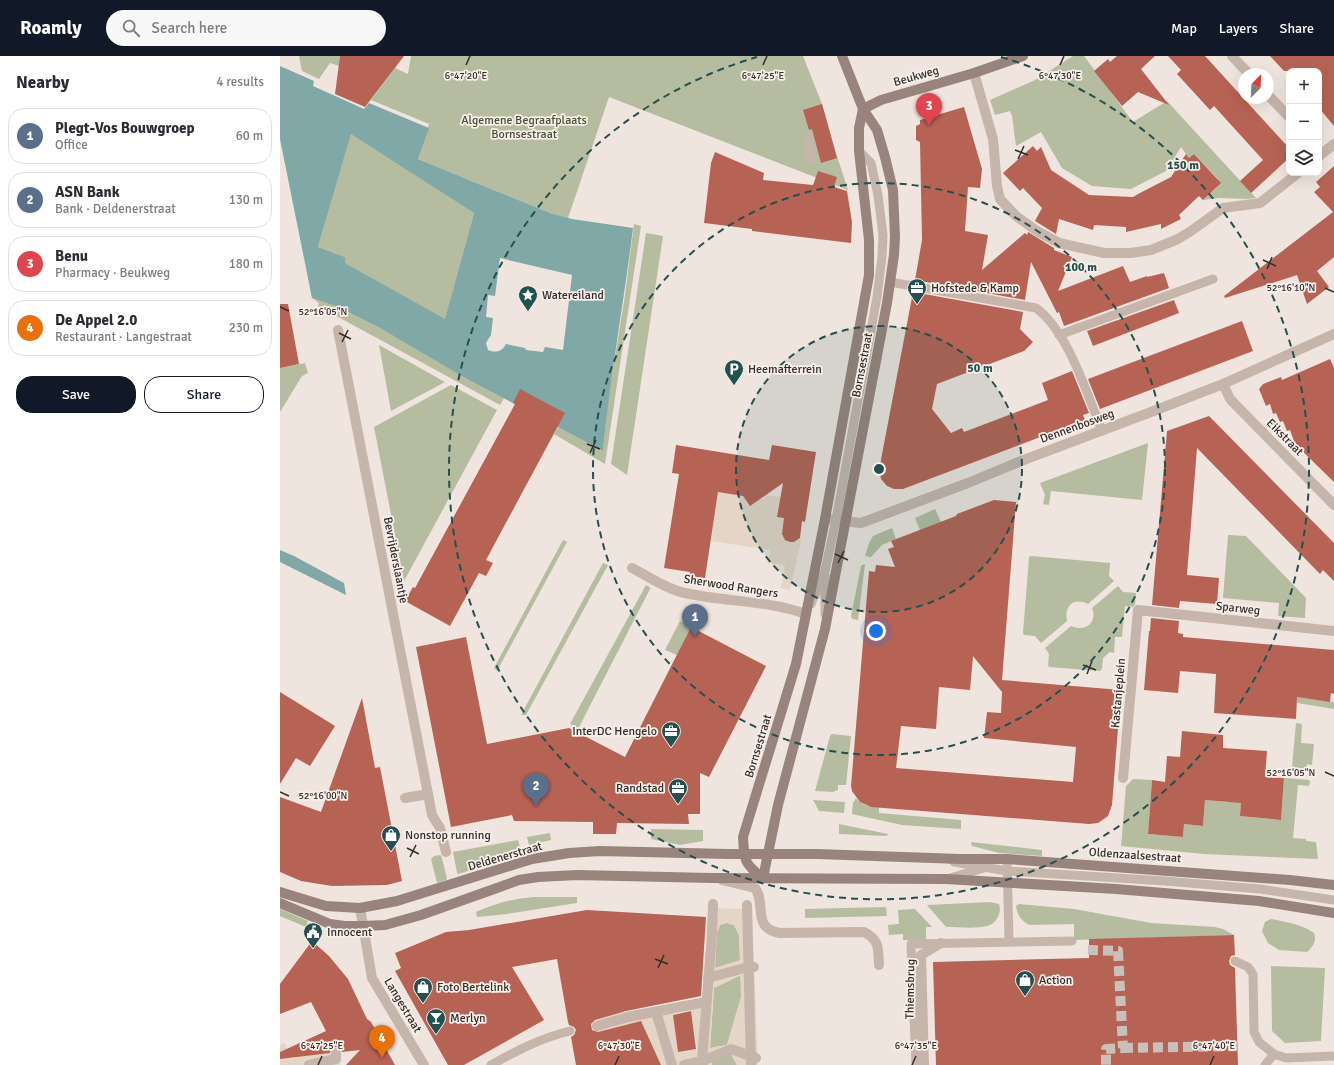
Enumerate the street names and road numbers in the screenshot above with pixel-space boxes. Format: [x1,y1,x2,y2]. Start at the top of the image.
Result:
street label: Beukweg [892,63,941,90]
street label: Bornsestraat [849,331,876,399]
street label: Dennenbosweg [1038,406,1116,447]
street label: Eikstraat [1263,416,1306,459]
street label: Bevrijderslaantje [380,516,411,605]
street label: Sherwood Rangers [683,572,779,601]
street label: Sparweg [1215,599,1261,618]
street label: Kastanjeplein [1108,657,1129,729]
street label: Bornsestraat [742,713,775,780]
street label: Deldenerstraat [466,839,544,874]
street label: Oldenzaalsestraat [1088,845,1182,866]
street label: Thiemsbrug [902,959,919,1019]
street label: Langestraat [380,975,425,1035]

